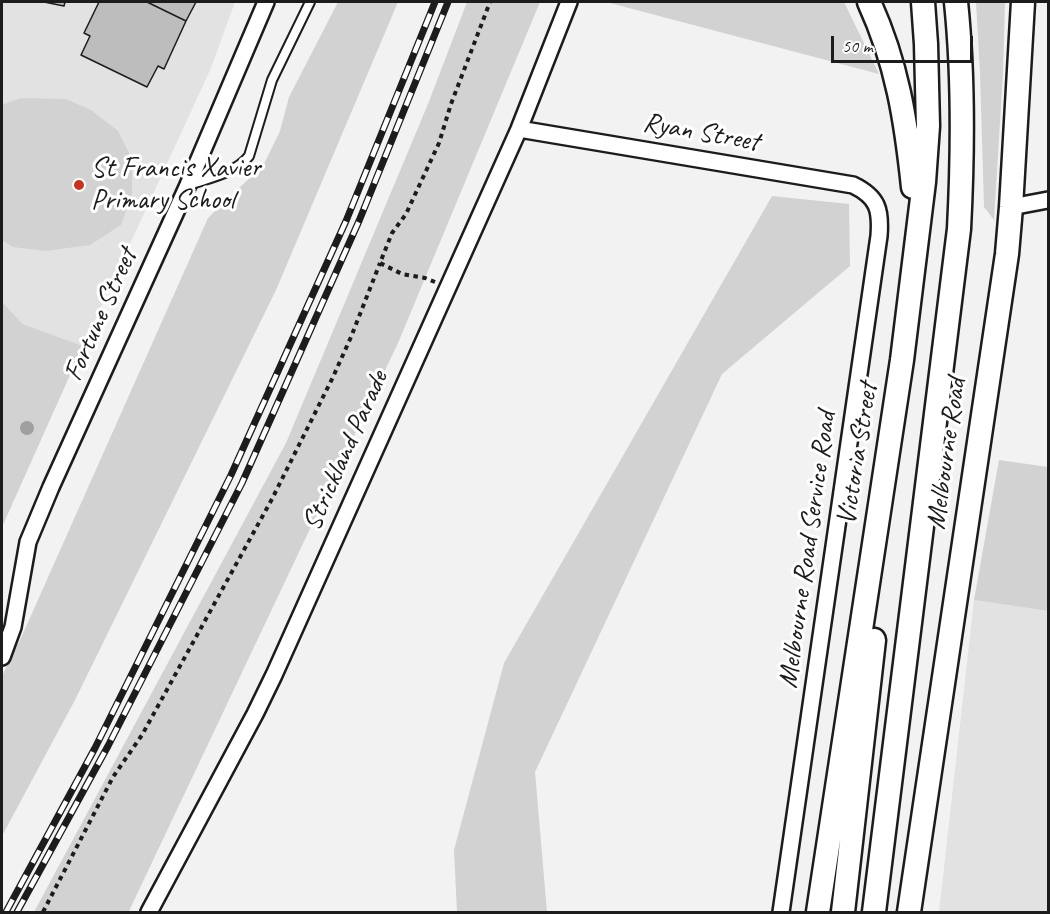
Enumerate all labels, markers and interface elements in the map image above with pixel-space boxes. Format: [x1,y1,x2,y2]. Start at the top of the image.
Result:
scale bar [834,24,976,62]
text: 50 m [842,35,873,57]
street label: Ryan Street [640,106,762,160]
place label: St Francis Xavier Primary School [91,152,260,218]
marker: St Francis Xavier Primary School [72,178,86,192]
street label: Fortune Street [57,244,145,386]
street label: Strickland Parade [296,366,396,536]
street label: Melbourne Road [920,376,974,532]
street label: Victoria Street [830,381,886,527]
street label: Melbourne Road Service Road [772,410,844,690]

